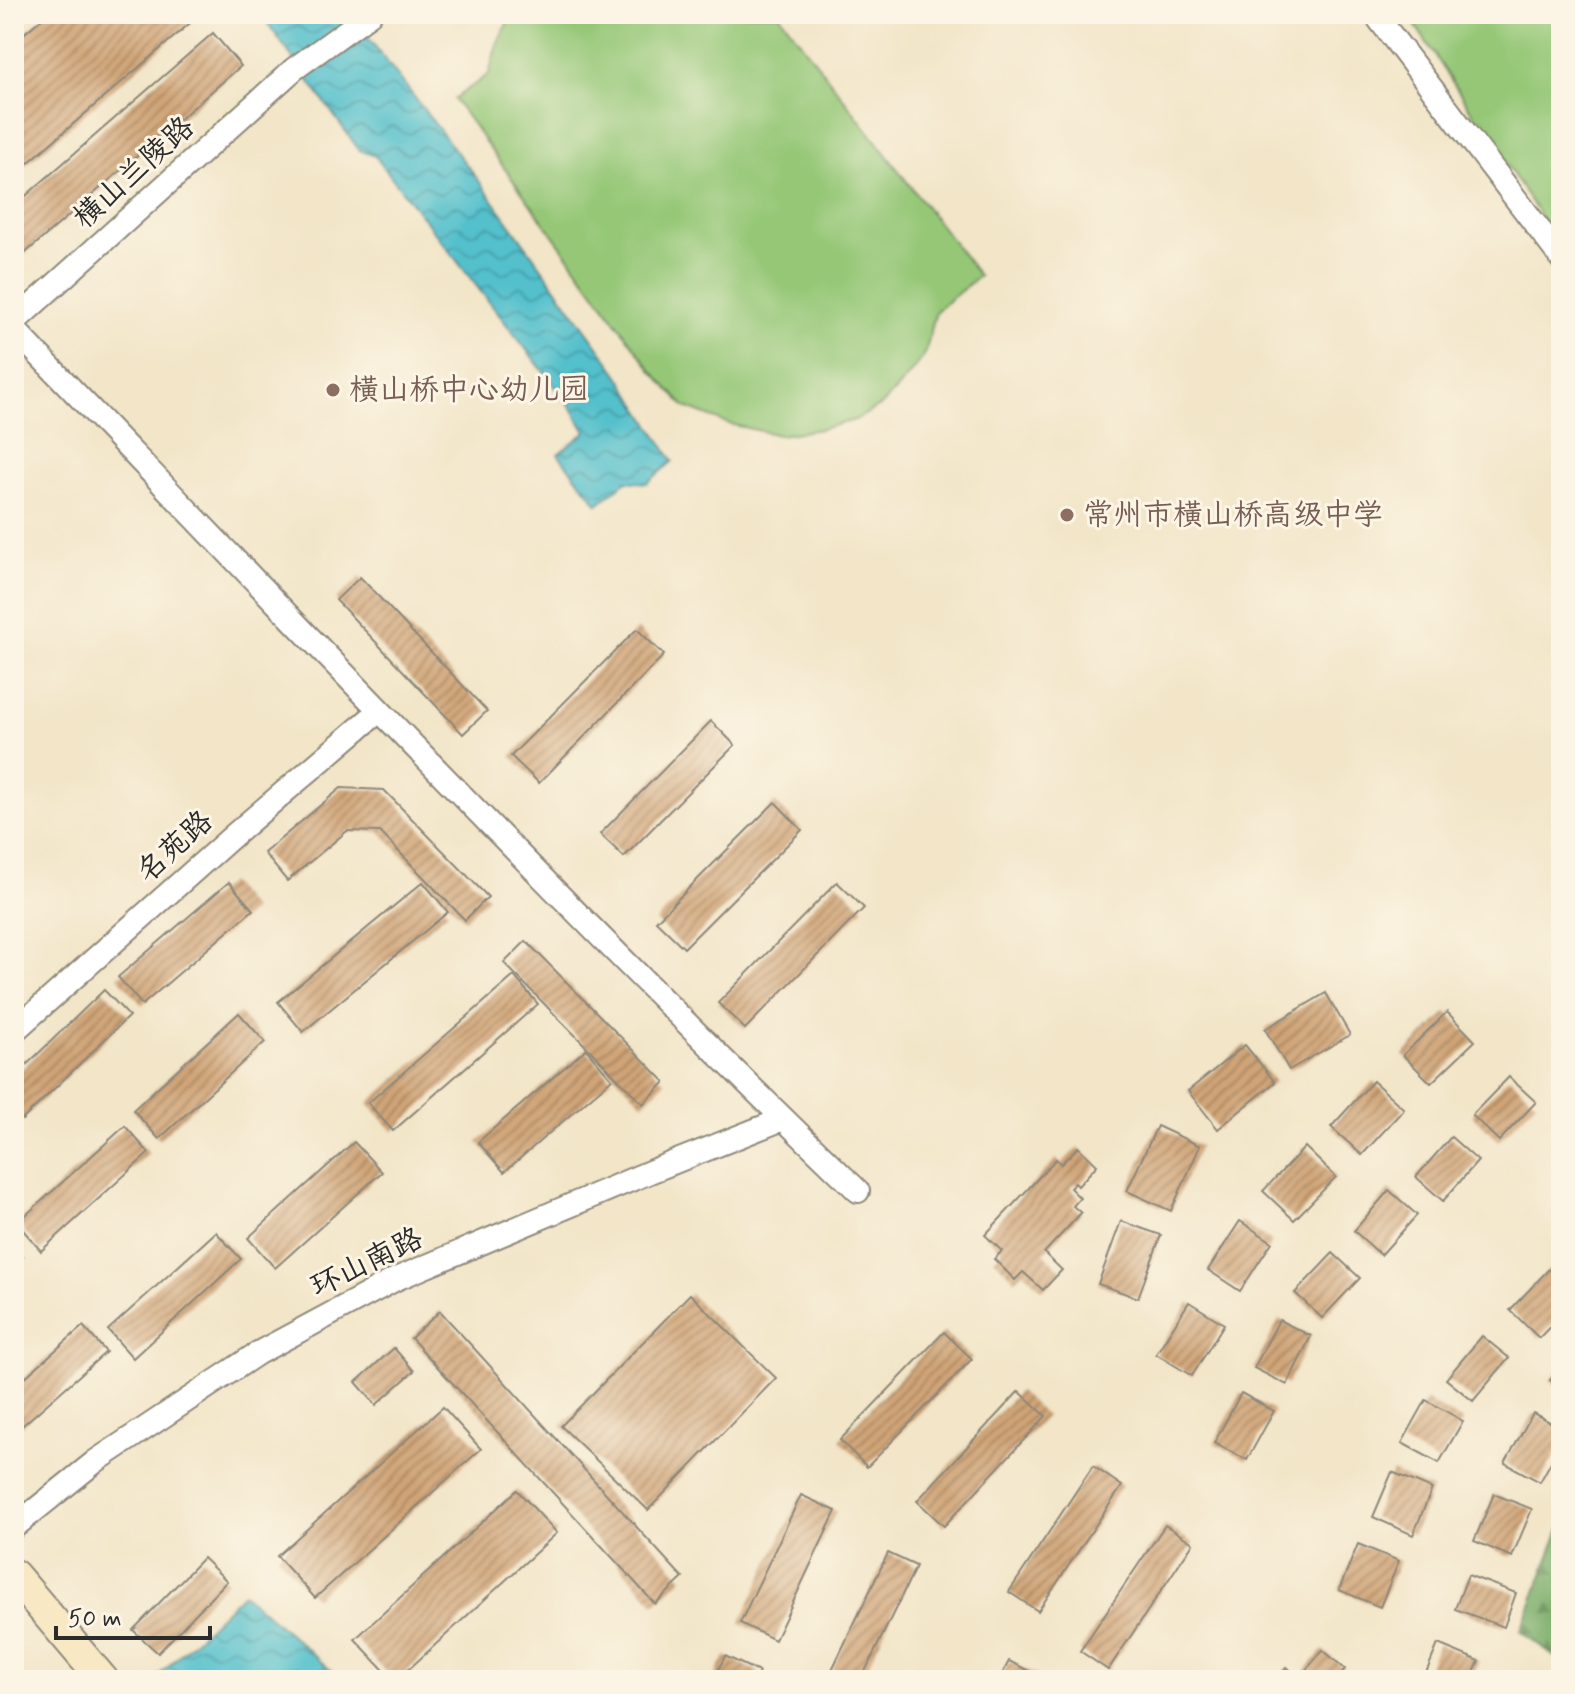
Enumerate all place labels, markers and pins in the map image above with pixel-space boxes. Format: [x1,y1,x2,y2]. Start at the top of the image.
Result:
place label: 横山桥中心幼儿园 [349,371,589,410]
marker: 横山桥中心幼儿园 [324,381,342,399]
place label: 常州市横山桥高级中学 [1083,496,1383,535]
marker: 常州市横山桥高级中学 [1058,506,1076,524]

